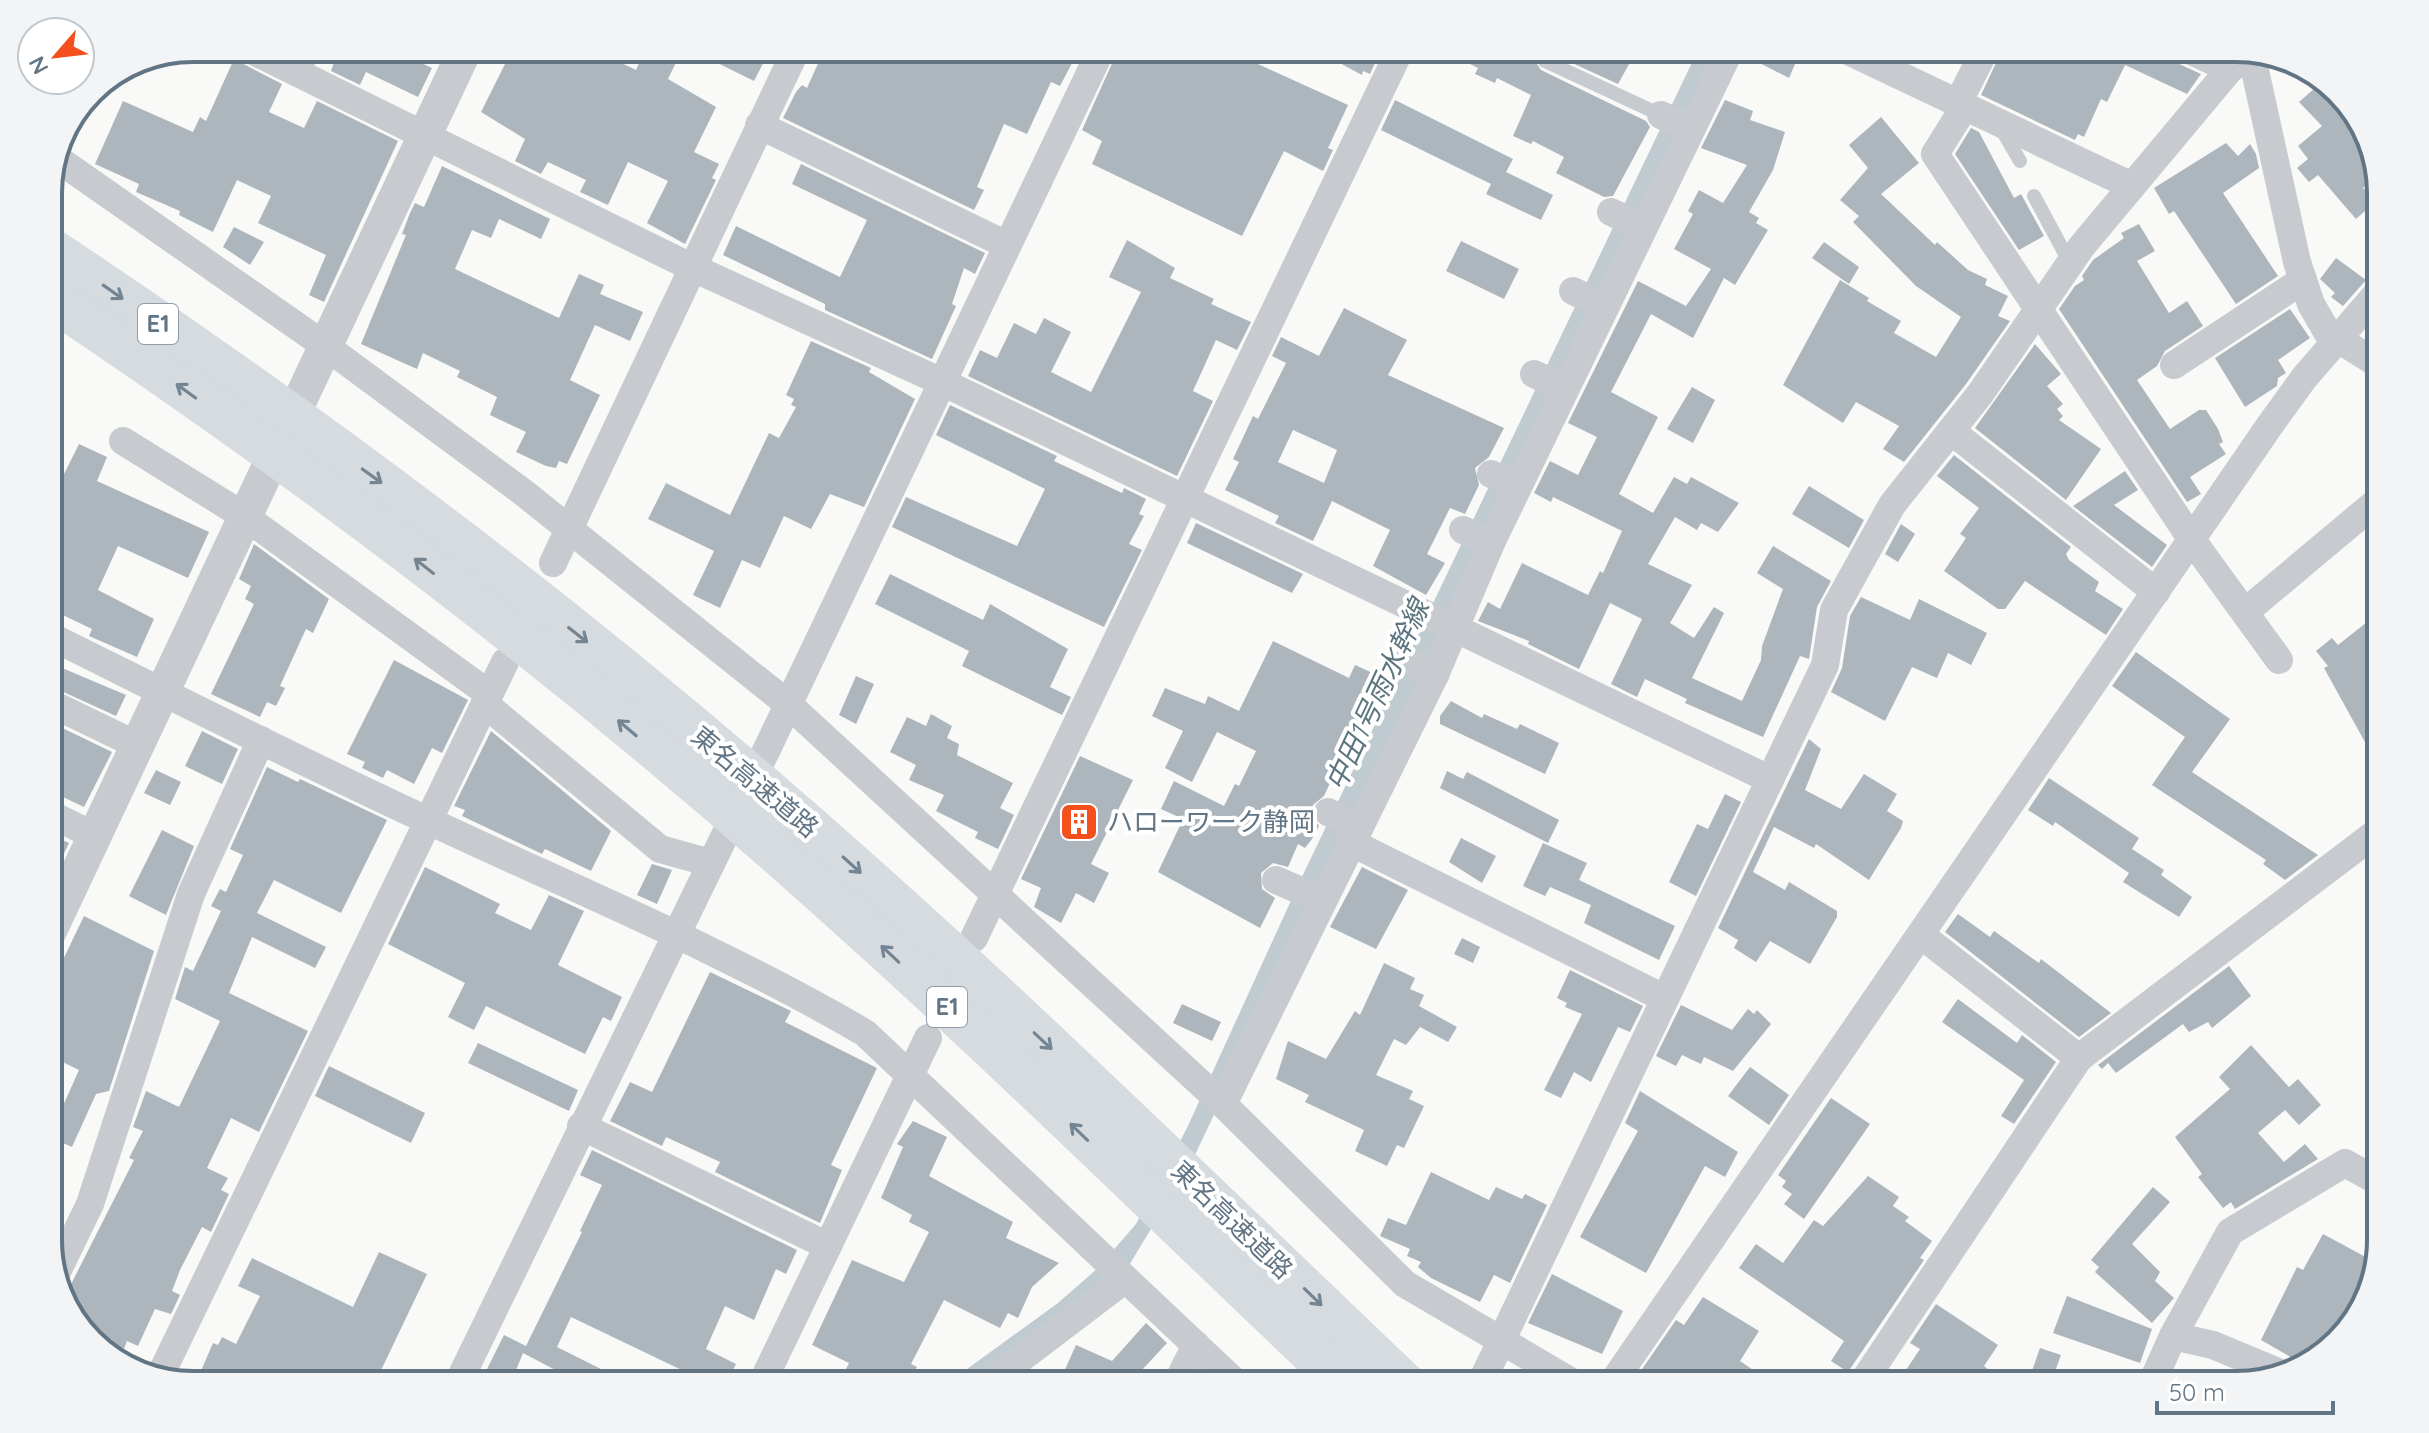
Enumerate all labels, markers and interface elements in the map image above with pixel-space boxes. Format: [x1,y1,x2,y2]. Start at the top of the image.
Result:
north arrow [16,16,96,96]
text: N [22,52,54,79]
one-way arrow [102,284,124,300]
road number: E1 [138,304,178,344]
one-way arrow [175,383,197,399]
one-way arrow [360,468,382,484]
one-way arrow [414,557,435,574]
water label: 中田1号雨水幹線 [1317,591,1437,796]
one-way arrow [567,626,588,643]
one-way arrow [618,719,638,737]
street label: 東名高速道路 [685,719,826,844]
building icon: ハローワーク静岡 [1058,801,1100,843]
place label: ハローワーク静岡 [1107,805,1315,838]
one-way arrow [842,856,862,874]
one-way arrow [880,945,900,963]
road number: E1 [927,987,967,1027]
one-way arrow [1033,1031,1053,1050]
one-way arrow [1069,1122,1089,1141]
street label: 東名高速道路 [1165,1154,1300,1286]
one-way arrow [1303,1288,1323,1307]
scale bar [2157,1365,2333,1415]
text: 50 m [2169,1377,2225,1407]

